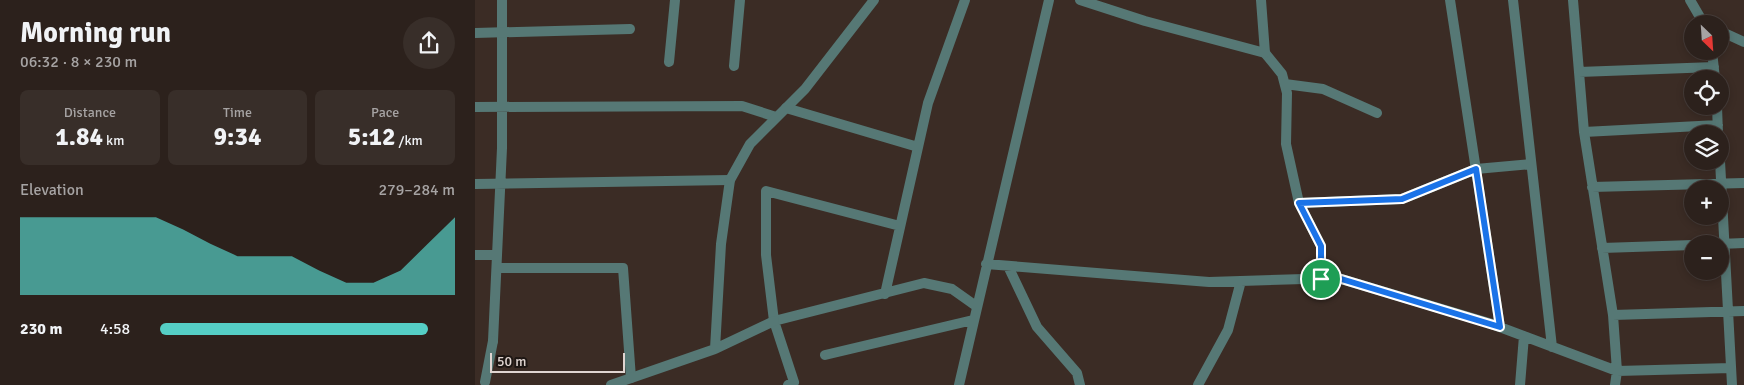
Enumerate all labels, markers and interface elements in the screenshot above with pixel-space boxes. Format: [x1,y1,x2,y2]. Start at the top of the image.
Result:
north arrow [1684,15,1729,60]
map controls [1684,15,1729,280]
text: Morning run [20,16,171,50]
button: share [403,17,455,69]
text: 06:32 · 8 × 230 m [20,52,137,72]
button: locate [1684,70,1729,115]
text: Distance [64,104,116,121]
text: Time [223,104,252,121]
text: Pace [371,104,399,121]
text: 1.84 [55,121,103,152]
text: 9:34 [214,121,261,152]
text: 5:12 [348,121,396,152]
button: layers [1684,125,1729,170]
text: km [103,132,124,149]
text: /km [396,132,423,149]
text: Elevation [20,180,84,200]
text: 279–284 m [378,180,455,200]
button: + [1684,180,1729,225]
button: − [1684,235,1729,280]
pin [1300,258,1342,300]
icon: arrive [1307,265,1335,293]
text: 230 m [20,319,62,339]
text: 4:58 [100,319,130,339]
scale bar [490,350,625,373]
text: 50 m [497,353,526,370]

